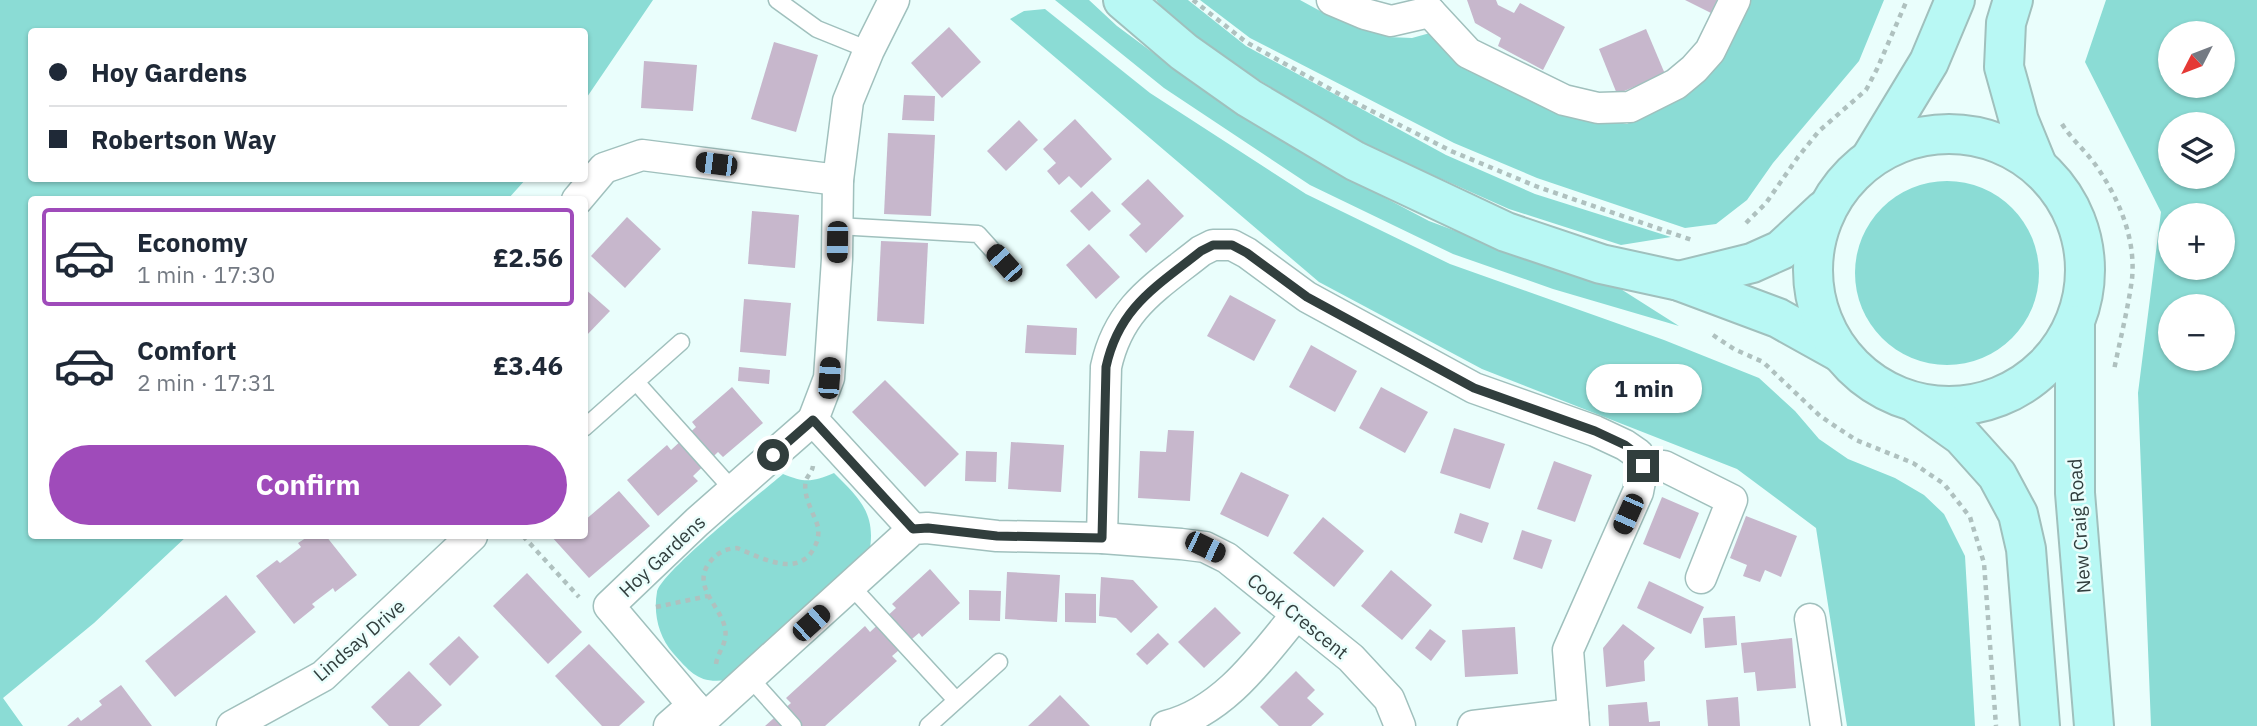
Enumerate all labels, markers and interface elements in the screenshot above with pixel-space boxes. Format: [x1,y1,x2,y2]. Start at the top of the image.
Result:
north arrow [2158,21,2235,98]
map controls [2158,21,2235,371]
text: Hoy Gardens [91,55,247,89]
button: layers [2158,112,2235,189]
text: Robertson Way [91,122,276,156]
car [694,151,739,177]
button: + [2158,203,2235,280]
car [827,221,848,263]
text: Economy [137,225,248,259]
icon: car [53,226,116,289]
text: £2.56 [493,240,563,274]
car [983,240,1026,286]
text: 1 min · 17:30 [137,259,275,289]
button: − [2158,294,2235,371]
text: Comfort [137,333,236,367]
icon: car [53,334,116,397]
text: £3.46 [493,348,563,382]
car [818,356,841,400]
callout: 1 min [1585,364,1701,414]
text: 2 min · 17:31 [137,367,275,397]
text: 1 min [1614,373,1674,403]
route start [757,439,789,471]
button: Confirm [49,445,567,525]
route end [1627,450,1659,482]
street label: New Craig Road [2062,458,2096,594]
car [1610,491,1647,537]
street label: Hoy Gardens [614,510,710,602]
car [1182,528,1229,566]
street label: Cook Crescent [1243,568,1353,664]
street label: Lindsay Drive [308,594,410,686]
car [789,601,834,645]

